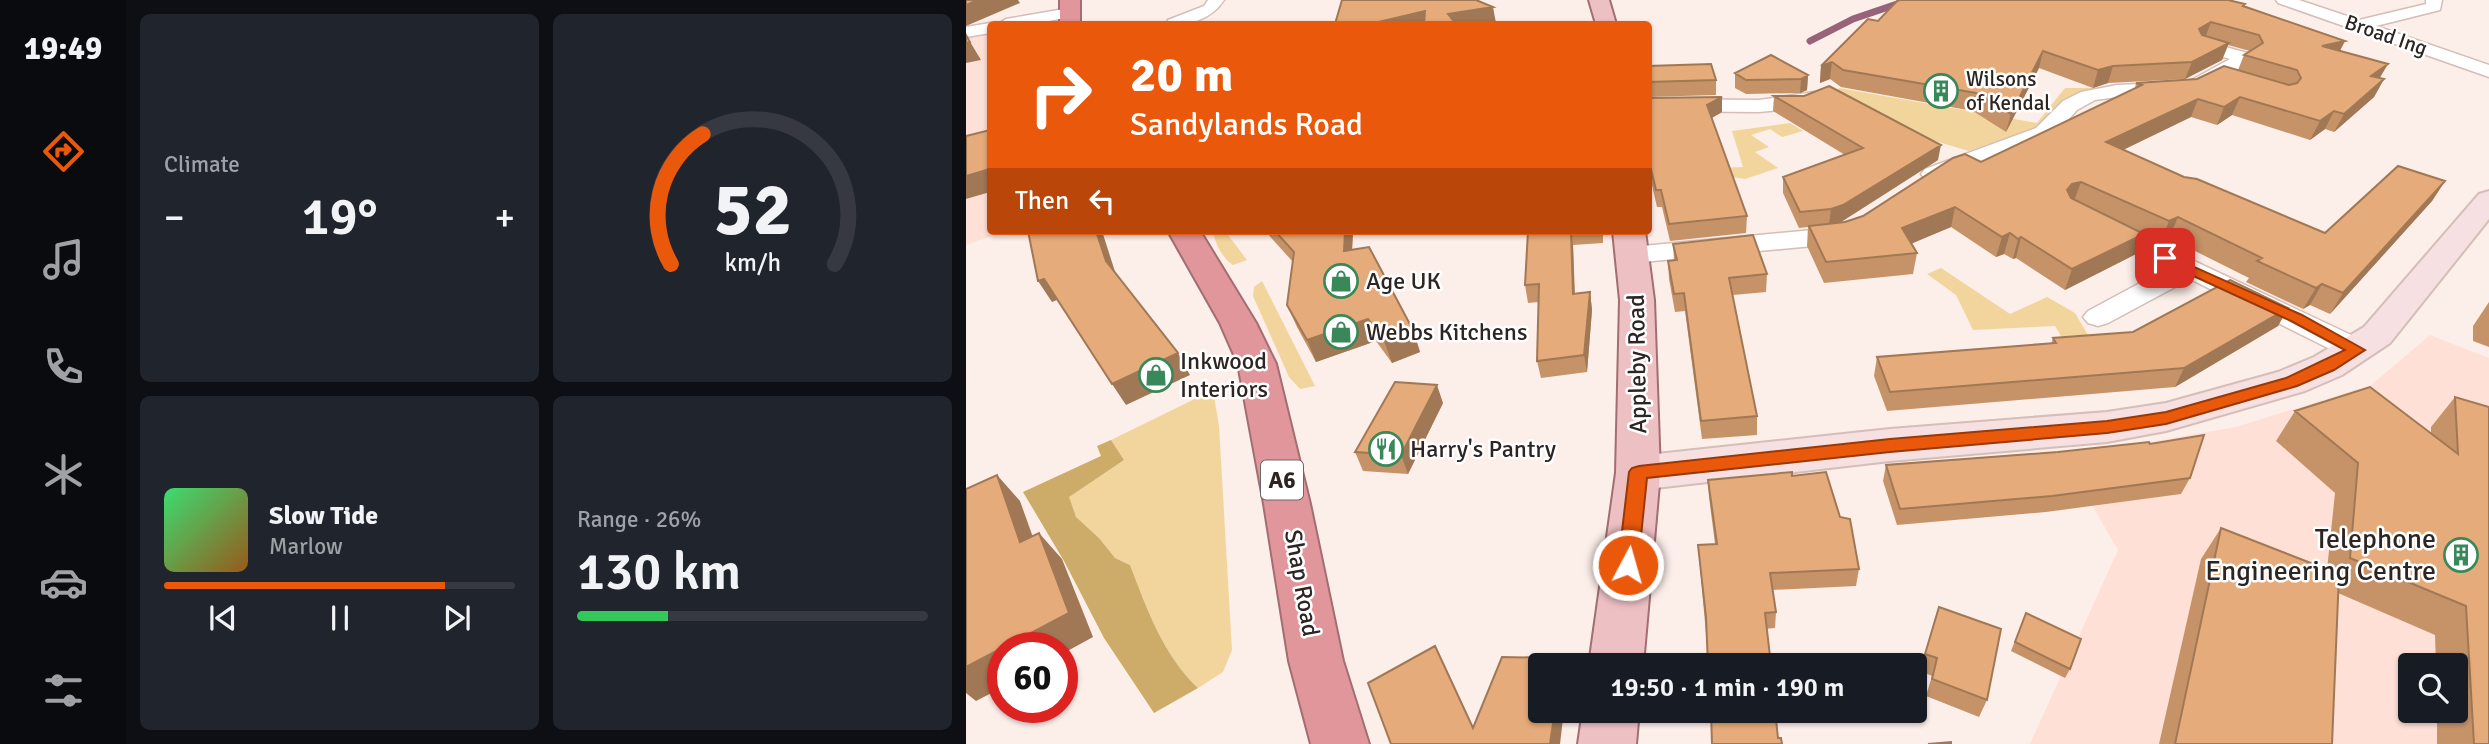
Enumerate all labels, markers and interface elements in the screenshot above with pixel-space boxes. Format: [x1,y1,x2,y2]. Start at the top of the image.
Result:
street label: Broad Ing [2341,9,2431,61]
text: 19:49 [24,29,102,68]
text: 20 m [1130,45,1233,105]
icon: right [1015,49,1106,140]
place label: Wilsons of Kendal [1966,66,2051,116]
building icon: Wilsons of Kendal [1922,72,1960,110]
text: Sandylands Road [1130,105,1363,144]
icon: directions [39,127,88,176]
text: Climate [164,150,240,179]
text: 52 [713,166,792,255]
icon: left [1083,182,1121,220]
text: 19° [301,185,378,249]
text: Then [1015,185,1069,217]
text: − [164,194,185,241]
text: + [494,194,515,241]
pin [2135,228,2195,288]
icon: music [39,235,88,284]
icon: arrive [2146,239,2184,277]
text: km/h [724,247,781,278]
shop icon: Age UK [1322,262,1360,300]
place label: Age UK [1366,266,1441,296]
street label: Appleby Road [1621,294,1653,434]
shop icon: Webbs Kitchens [1322,313,1360,351]
place label: Webbs Kitchens [1366,317,1527,347]
icon: phone [39,342,88,391]
place label: Inkwood Interiors [1180,346,1268,404]
shop icon: Inkwood Interiors [1137,356,1175,394]
restaurant icon: Harry's Pantry [1367,430,1405,468]
place label: Harry's Pantry [1410,434,1556,464]
icon: climate [39,450,88,499]
road number: A6 [1261,460,1303,500]
text: Slow Tide [269,500,378,532]
text: Range · 26% [577,505,701,534]
place label: Telephone Engineering Centre [2205,522,2436,588]
street label: Shap Road [1278,527,1326,639]
position arrow [1591,528,1665,602]
text: Marlow [269,532,343,561]
building icon: Telephone Engineering Centre [2442,536,2480,574]
text: 130 km [577,540,741,604]
icon: car [39,558,88,607]
icon: previous [204,599,242,637]
icon: pause [321,599,359,637]
icon: next [438,599,476,637]
speed limit sign: 60 [987,632,1078,723]
map controls [2398,653,2468,723]
button: search [2398,653,2468,723]
icon: filters [39,666,88,715]
text: 19:50 · 1 min · 190 m [1611,672,1844,704]

